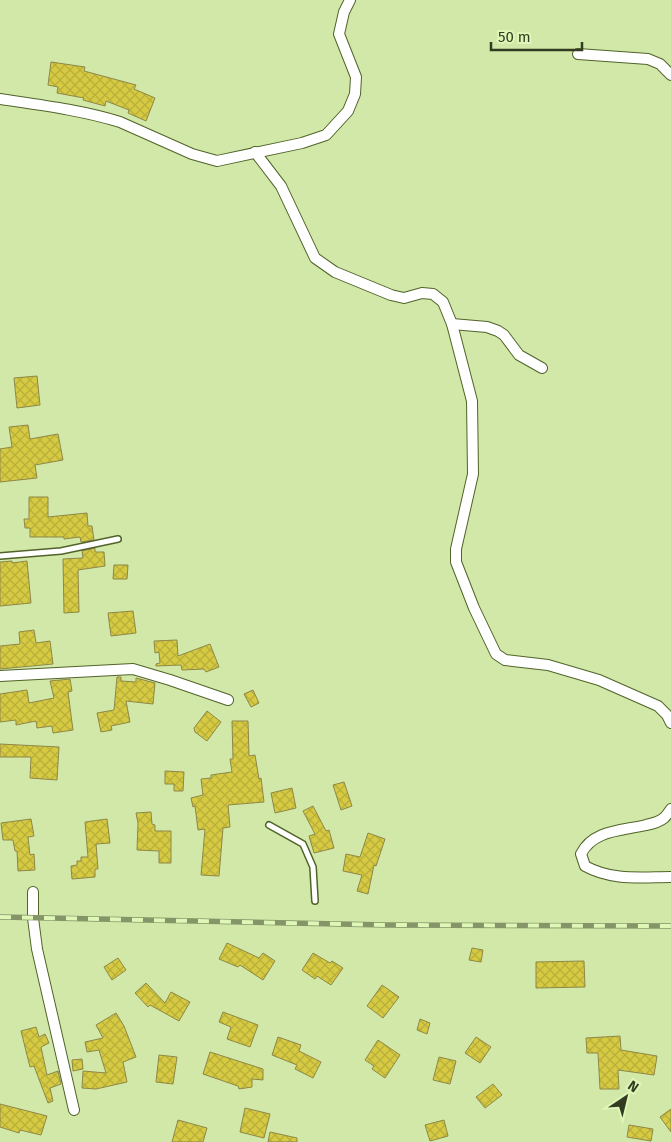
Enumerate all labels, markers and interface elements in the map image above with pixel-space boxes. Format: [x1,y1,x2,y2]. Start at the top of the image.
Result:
scale bar [491,20,582,52]
text: 50 m [498,28,531,46]
north arrow [601,1072,651,1122]
text: N [624,1077,642,1096]

